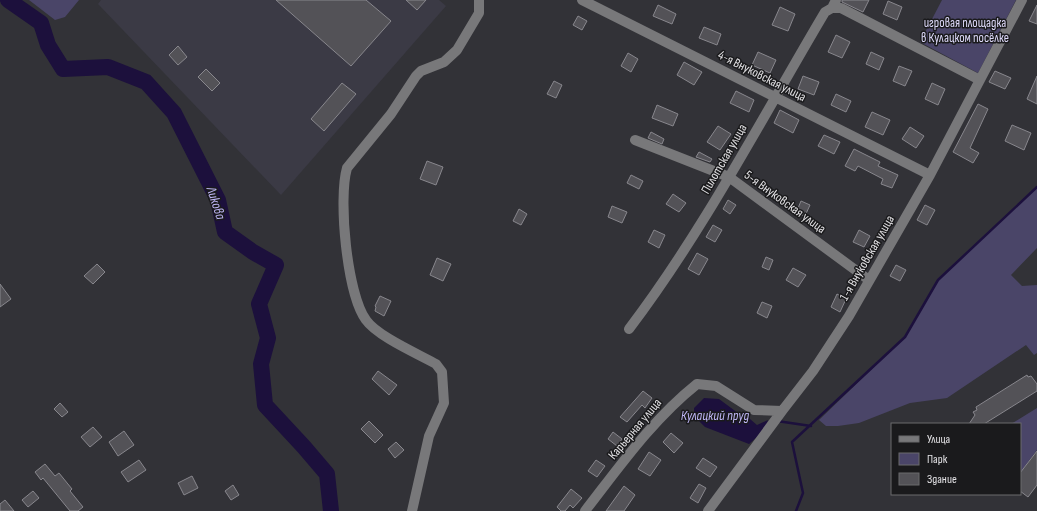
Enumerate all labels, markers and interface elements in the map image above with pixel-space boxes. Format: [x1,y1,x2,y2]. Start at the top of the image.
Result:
park label: игровая площадка в Кулацком посёлке [921,15,1009,46]
street label: 4-я Внуковская улица [715,47,809,105]
street label: Пилотская улица [698,121,750,197]
street label: 5-я Внуковская улица [741,167,829,237]
water label: Ликова [202,183,229,222]
street label: 1-я Внуковская улица [836,212,898,304]
street label: Карьерная улица [605,395,665,463]
water label: Кулацкий пруд [681,407,750,424]
legend [891,423,1021,495]
text: Улица [927,432,951,447]
text: Парк [927,452,948,467]
text: Здание [927,472,957,487]

